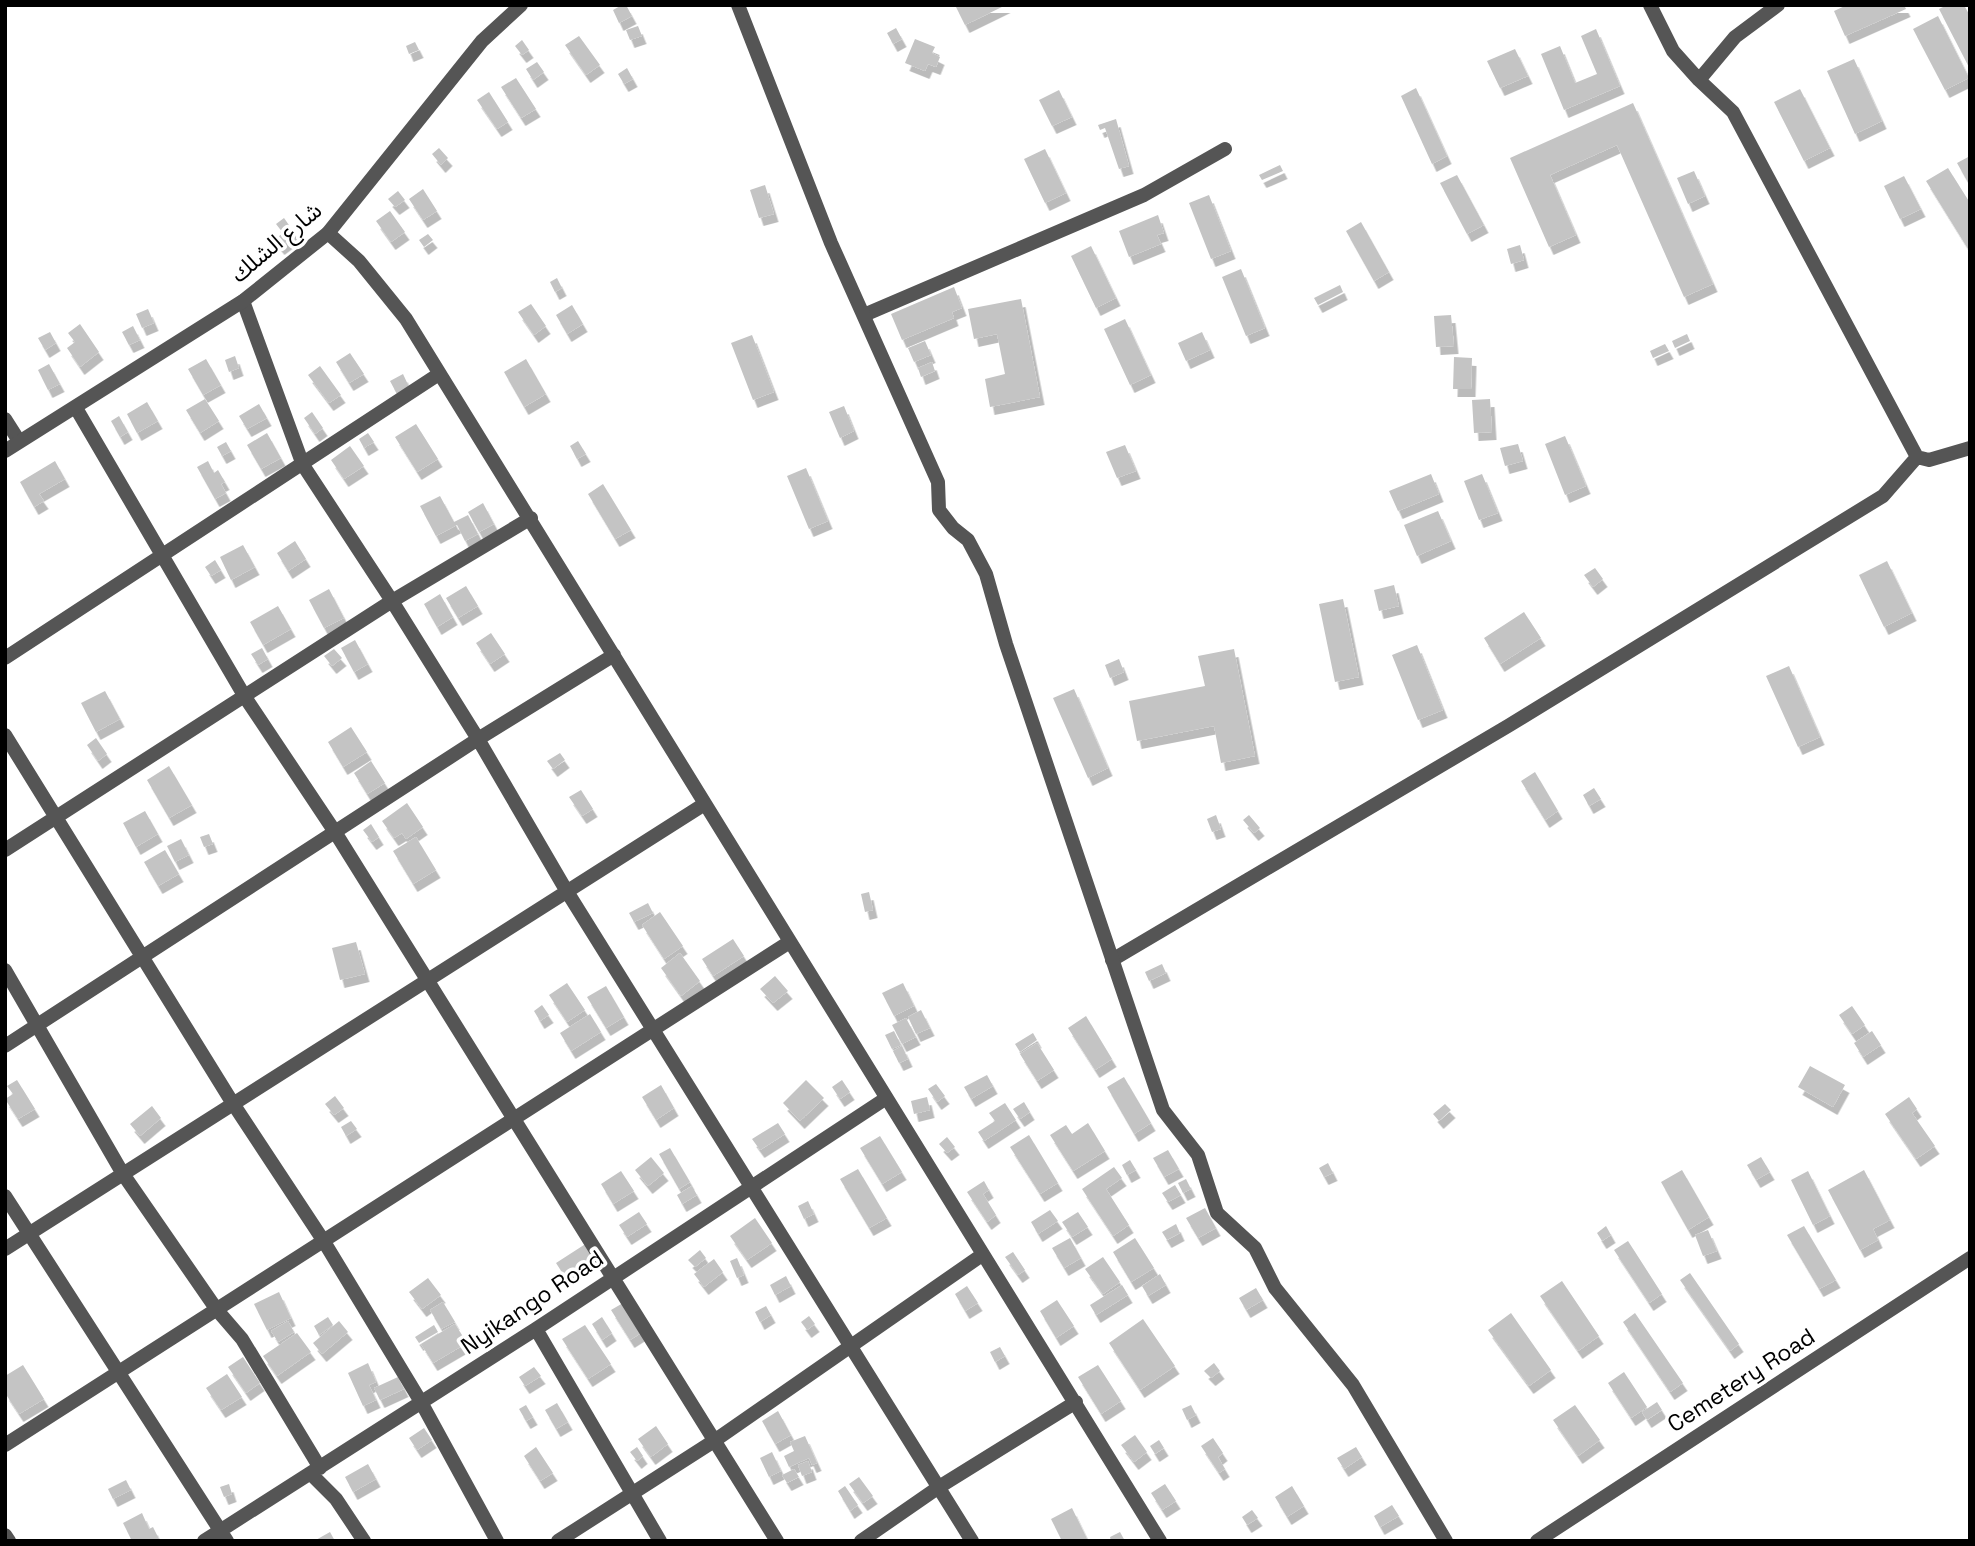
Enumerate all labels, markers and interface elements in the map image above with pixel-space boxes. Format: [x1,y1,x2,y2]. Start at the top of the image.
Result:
street label: شارع الشلك [224,195,329,290]
street label: Nyikango Road [455,1243,609,1361]
street label: Cemetery Road [1661,1321,1821,1439]

